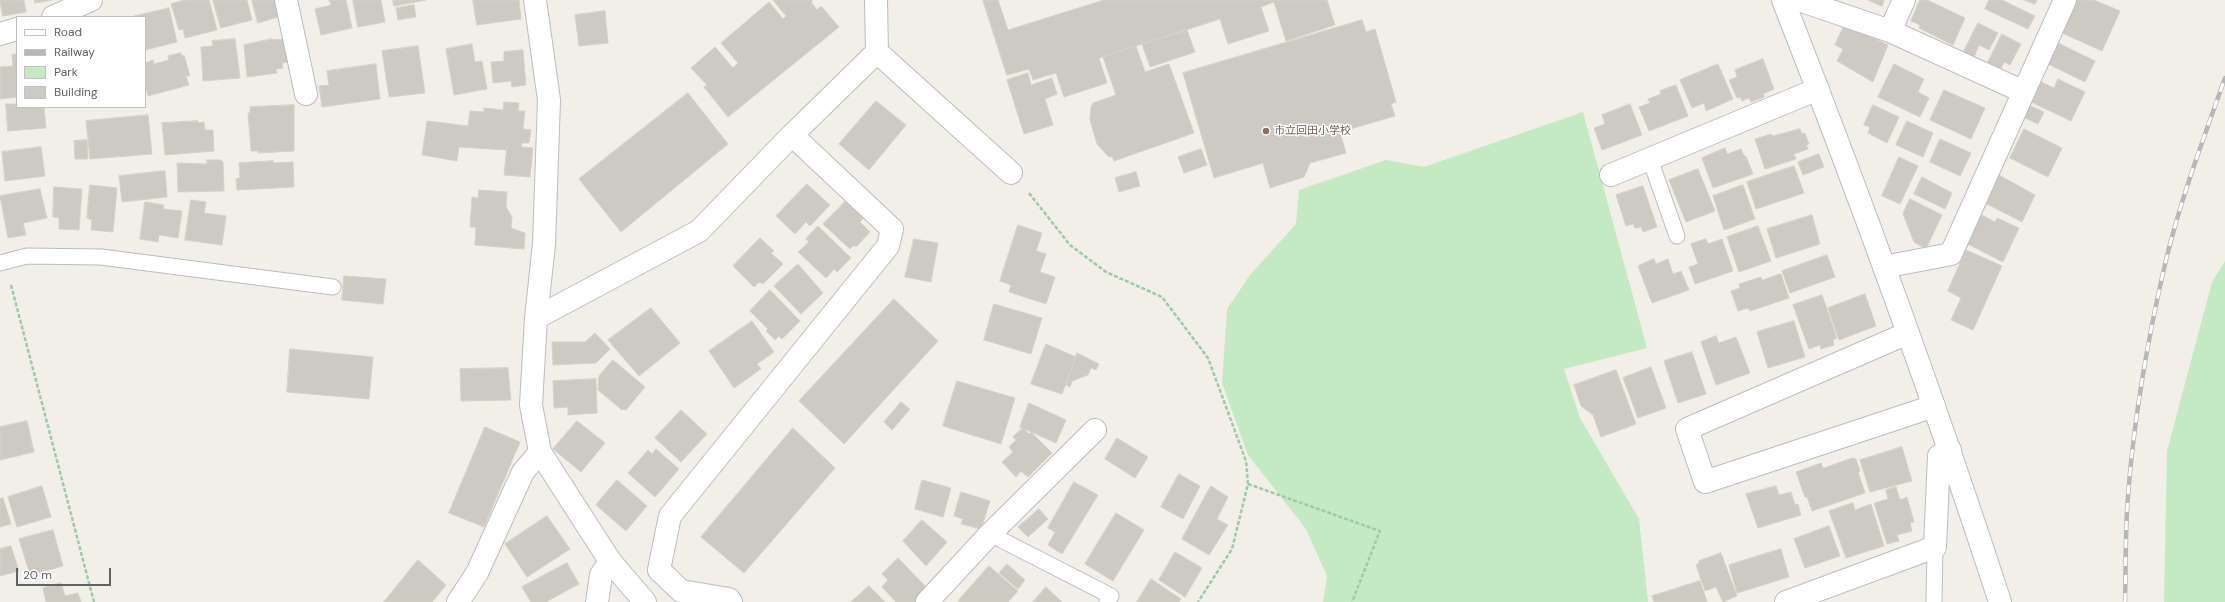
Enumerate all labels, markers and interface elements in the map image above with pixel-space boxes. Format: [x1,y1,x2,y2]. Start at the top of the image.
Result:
legend [16,16,146,108]
text: Road [54,24,82,40]
text: Railway [54,44,95,60]
text: Park [54,64,78,80]
text: Building [54,84,98,100]
place label: 市立回田小学校 [1274,124,1351,138]
marker: 市立回田小学校 [1261,126,1271,136]
scale bar [18,560,113,586]
text: 20 m [23,567,52,583]

